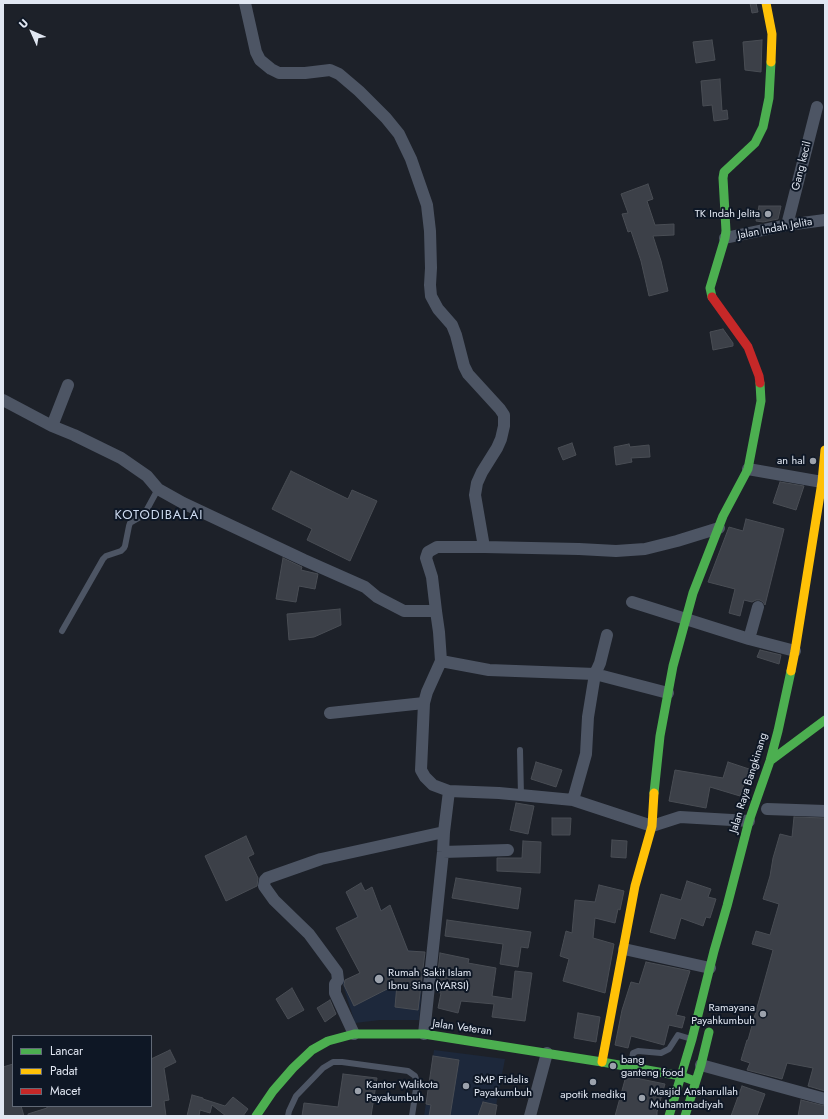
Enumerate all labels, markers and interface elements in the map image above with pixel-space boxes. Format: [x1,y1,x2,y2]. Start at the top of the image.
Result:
north arrow [12,12,52,52]
text: U [15,15,32,32]
street label: Gang kecil [790,140,814,192]
place label: TK Indah Jelita [695,207,760,221]
marker: TK Indah Jelita [763,209,773,219]
street label: Jalan Indah Jelita [737,215,813,243]
place label: an hal [777,454,805,468]
marker: an hal [808,456,818,466]
district label: KOTODIBALAI [115,508,203,524]
street label: Jalan Raya Bangkinang [727,731,771,835]
place label: Rumah Sakit Islam Ibnu Sina (YARSI) [388,966,471,992]
marker: Rumah Sakit Islam Ibnu Sina (YARSI) [373,973,385,985]
place label: Ramayana Payahkumbuh [691,1001,755,1027]
marker: Ramayana Payahkumbuh [758,1009,768,1019]
street label: Jalan Veteran [431,1017,493,1039]
legend [12,1035,152,1107]
text: Lancar [50,1042,83,1060]
place label: bang ganteng food [621,1053,683,1079]
marker: bang ganteng food [608,1061,618,1071]
text: Padat [50,1062,77,1080]
place label: SMP Fidelis Payakumbuh [474,1073,532,1099]
marker: apotik medikq [588,1077,598,1087]
place label: Kantor Walikota Payakumbuh [366,1078,438,1104]
marker: SMP Fidelis Payakumbuh [461,1081,471,1091]
text: Macet [50,1082,80,1100]
place label: Masjid Ansharullah Muhammadiyah [650,1085,738,1111]
marker: Kantor Walikota Payakumbuh [353,1086,363,1096]
place label: apotik medikq [560,1088,626,1102]
marker: Masjid Ansharullah Muhammadiyah [637,1093,647,1103]

